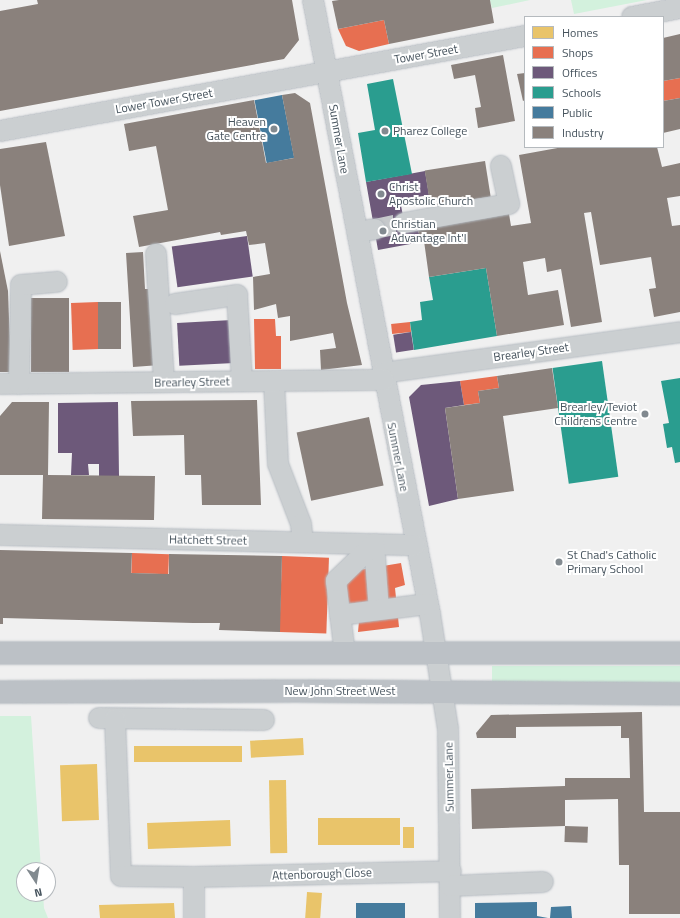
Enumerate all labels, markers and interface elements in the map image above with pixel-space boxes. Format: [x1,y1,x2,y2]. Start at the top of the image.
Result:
legend [524,16,664,148]
text: Homes [562,23,598,42]
street label: Tower Street [393,41,459,67]
text: Shops [562,43,593,62]
text: Offices [562,63,597,82]
text: Schools [562,83,601,102]
street label: Lower Tower Street [114,85,214,117]
street label: Summer Lane [326,103,352,175]
text: Public [562,103,592,122]
place label: Heaven Gate Centre [207,115,266,143]
text: Industry [562,123,604,142]
marker: Heaven Gate Centre [269,124,279,134]
place label: Pharez College [393,124,467,138]
marker: Pharez College [380,126,390,136]
place label: Christ Apostolic Church [389,180,473,208]
marker: Christ Apostolic Church [376,189,386,199]
place label: Christian Advantage Int'l [391,217,466,245]
marker: Christian Advantage Int'l [378,226,388,236]
street label: Brearley Street [492,340,570,364]
street label: Brearley Street [154,374,230,390]
place label: Brearley/Teviot Childrens Centre [554,400,637,428]
marker: Brearley/Teviot Childrens Centre [640,409,650,419]
street label: Summer Lane [384,421,412,493]
street label: Hatchett Street [169,532,247,548]
place label: St Chad's Catholic Primary School [567,548,656,576]
marker: St Chad's Catholic Primary School [554,557,564,567]
street label: New John Street West [285,684,395,698]
street label: Summer Lane [441,742,457,812]
north arrow [16,862,56,902]
street label: Attenborough Close [272,865,372,883]
text: N [33,884,44,901]

